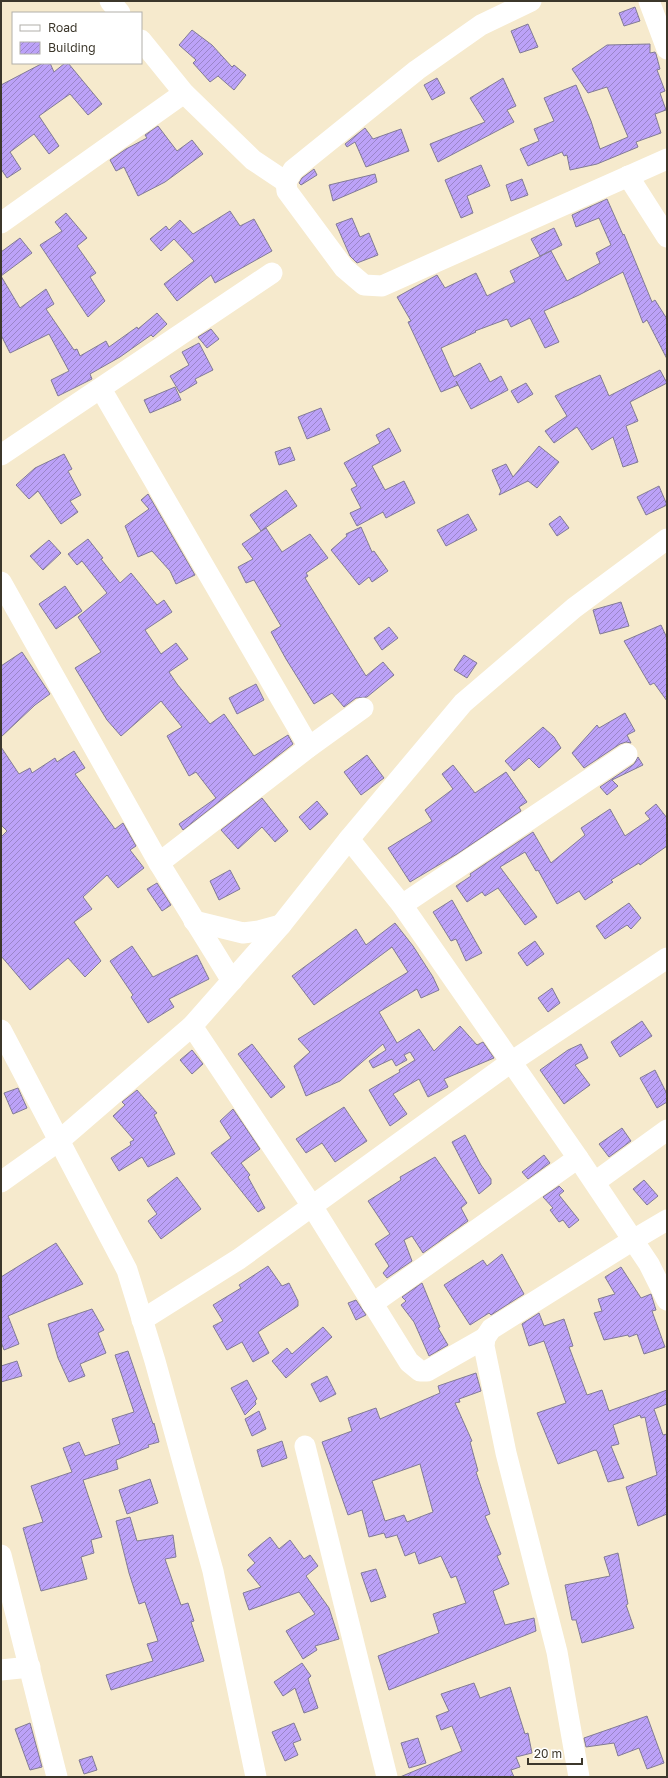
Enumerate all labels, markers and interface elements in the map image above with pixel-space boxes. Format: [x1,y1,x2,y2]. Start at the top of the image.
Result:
legend [12,12,142,64]
text: Road [48,20,77,35]
text: Building [48,40,96,55]
scale bar [528,1740,582,1766]
text: 20 m [534,1746,562,1761]

